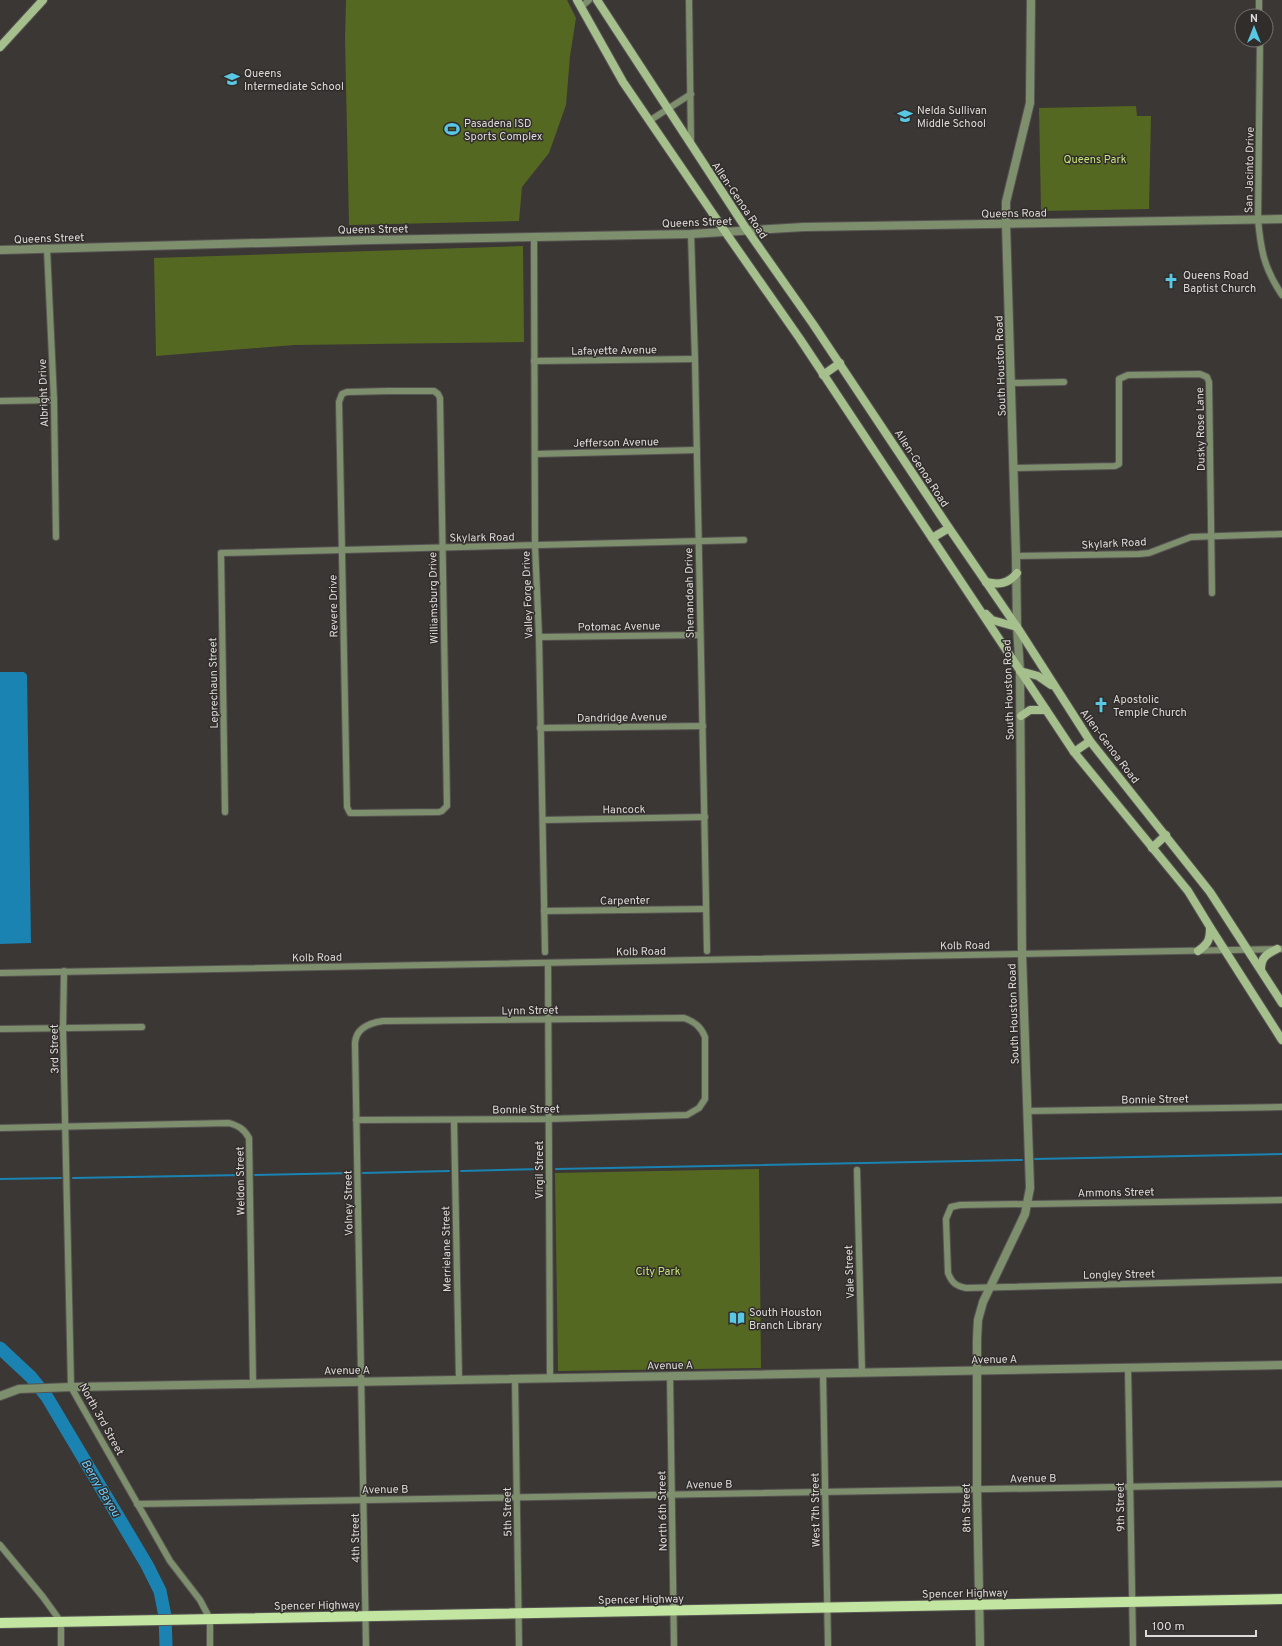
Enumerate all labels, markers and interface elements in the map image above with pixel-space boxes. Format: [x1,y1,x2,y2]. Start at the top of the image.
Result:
north arrow [1234,8,1274,48]
text: N [1250,12,1258,26]
place label: Queens Intermediate School [244,67,344,94]
school or university icon: Queens Intermediate School [223,70,241,88]
place label: Nelda Sullivan Middle School [917,104,987,131]
school or university icon: Nelda Sullivan Middle School [896,107,914,125]
place label: Pasadena ISD Sports Complex [464,117,543,144]
sports icon: Pasadena ISD Sports Complex [443,120,461,138]
street label: San Jacinto Drive [1242,127,1258,213]
park label: Queens Park [1064,153,1127,167]
street label: Allen-Genoa Road [708,159,770,242]
street label: Queens Road [981,206,1047,222]
street label: Queens Street [662,215,733,231]
street label: Queens Street [338,222,408,238]
street label: Queens Street [14,231,85,247]
place label: Queens Road Baptist Church [1183,269,1256,296]
church icon: Queens Road Baptist Church [1162,272,1180,290]
street label: South Houston Road [992,315,1010,417]
street label: Lafayette Avenue [571,343,657,359]
street label: Albright Drive [36,358,52,427]
street label: Dusky Rose Lane [1193,387,1209,471]
street label: Allen-Genoa Road [891,427,952,510]
street label: Jefferson Avenue [573,435,659,451]
street label: Skylark Road [449,530,515,546]
street label: Skylark Road [1081,535,1147,553]
street label: Shenandoah Drive [682,547,698,638]
street label: Valley Forge Drive [519,551,537,639]
street label: Williamsburg Drive [426,552,442,644]
street label: Revere Drive [326,574,342,638]
street label: Potomac Avenue [577,619,661,635]
street label: Leprechaun Street [206,637,222,729]
street label: South Houston Road [1000,639,1018,741]
place label: Apostolic Temple Church [1113,693,1187,720]
church icon: Apostolic Temple Church [1092,696,1110,714]
street label: Allen-Genoa Road [1077,706,1142,787]
street label: Dandridge Avenue [577,710,667,726]
street label: Hancock [602,803,646,817]
street label: Carpenter [600,894,651,908]
street label: Kolb Road [940,939,990,953]
street label: Kolb Road [616,945,666,959]
street label: Kolb Road [292,951,342,965]
street label: South Houston Road [1005,963,1023,1065]
street label: Lynn Street [501,1004,559,1018]
street label: 3rd Street [48,1024,62,1074]
street label: Bonnie Street [1121,1092,1189,1108]
street label: Bonnie Street [492,1102,560,1118]
street label: Virgil Street [533,1141,547,1199]
street label: Weldon Street [233,1146,249,1216]
street label: Volney Street [341,1170,357,1236]
street label: Ammons Street [1078,1185,1154,1201]
street label: Merrielane Street [439,1206,455,1292]
street label: Vale Street [842,1245,858,1299]
park label: City Park [636,1265,681,1279]
street label: Longley Street [1083,1267,1155,1283]
place label: South Houston Branch Library [749,1306,822,1333]
library icon: South Houston Branch Library [728,1309,746,1327]
street label: Avenue A [971,1353,1017,1367]
street label: Avenue A [647,1359,693,1373]
street label: Avenue A [324,1364,370,1378]
street label: North 3rd Street [75,1381,127,1458]
water label: Berry Bayou [77,1457,124,1521]
street label: North 6th Street [655,1471,671,1551]
street label: Avenue B [1010,1472,1056,1486]
street label: West 7th Street [808,1473,824,1547]
street label: Avenue B [686,1478,732,1492]
street label: 9th Street [1114,1482,1128,1532]
street label: Avenue B [362,1483,408,1497]
street label: 8th Street [960,1483,974,1533]
street label: 5th Street [501,1487,515,1537]
street label: 4th Street [349,1513,363,1563]
street label: Spencer Highway [922,1586,1008,1602]
street label: Spencer Highway [598,1592,684,1608]
street label: Spencer Highway [274,1598,360,1614]
scale bar [1146,1612,1256,1638]
text: 100 m [1152,1619,1185,1635]

